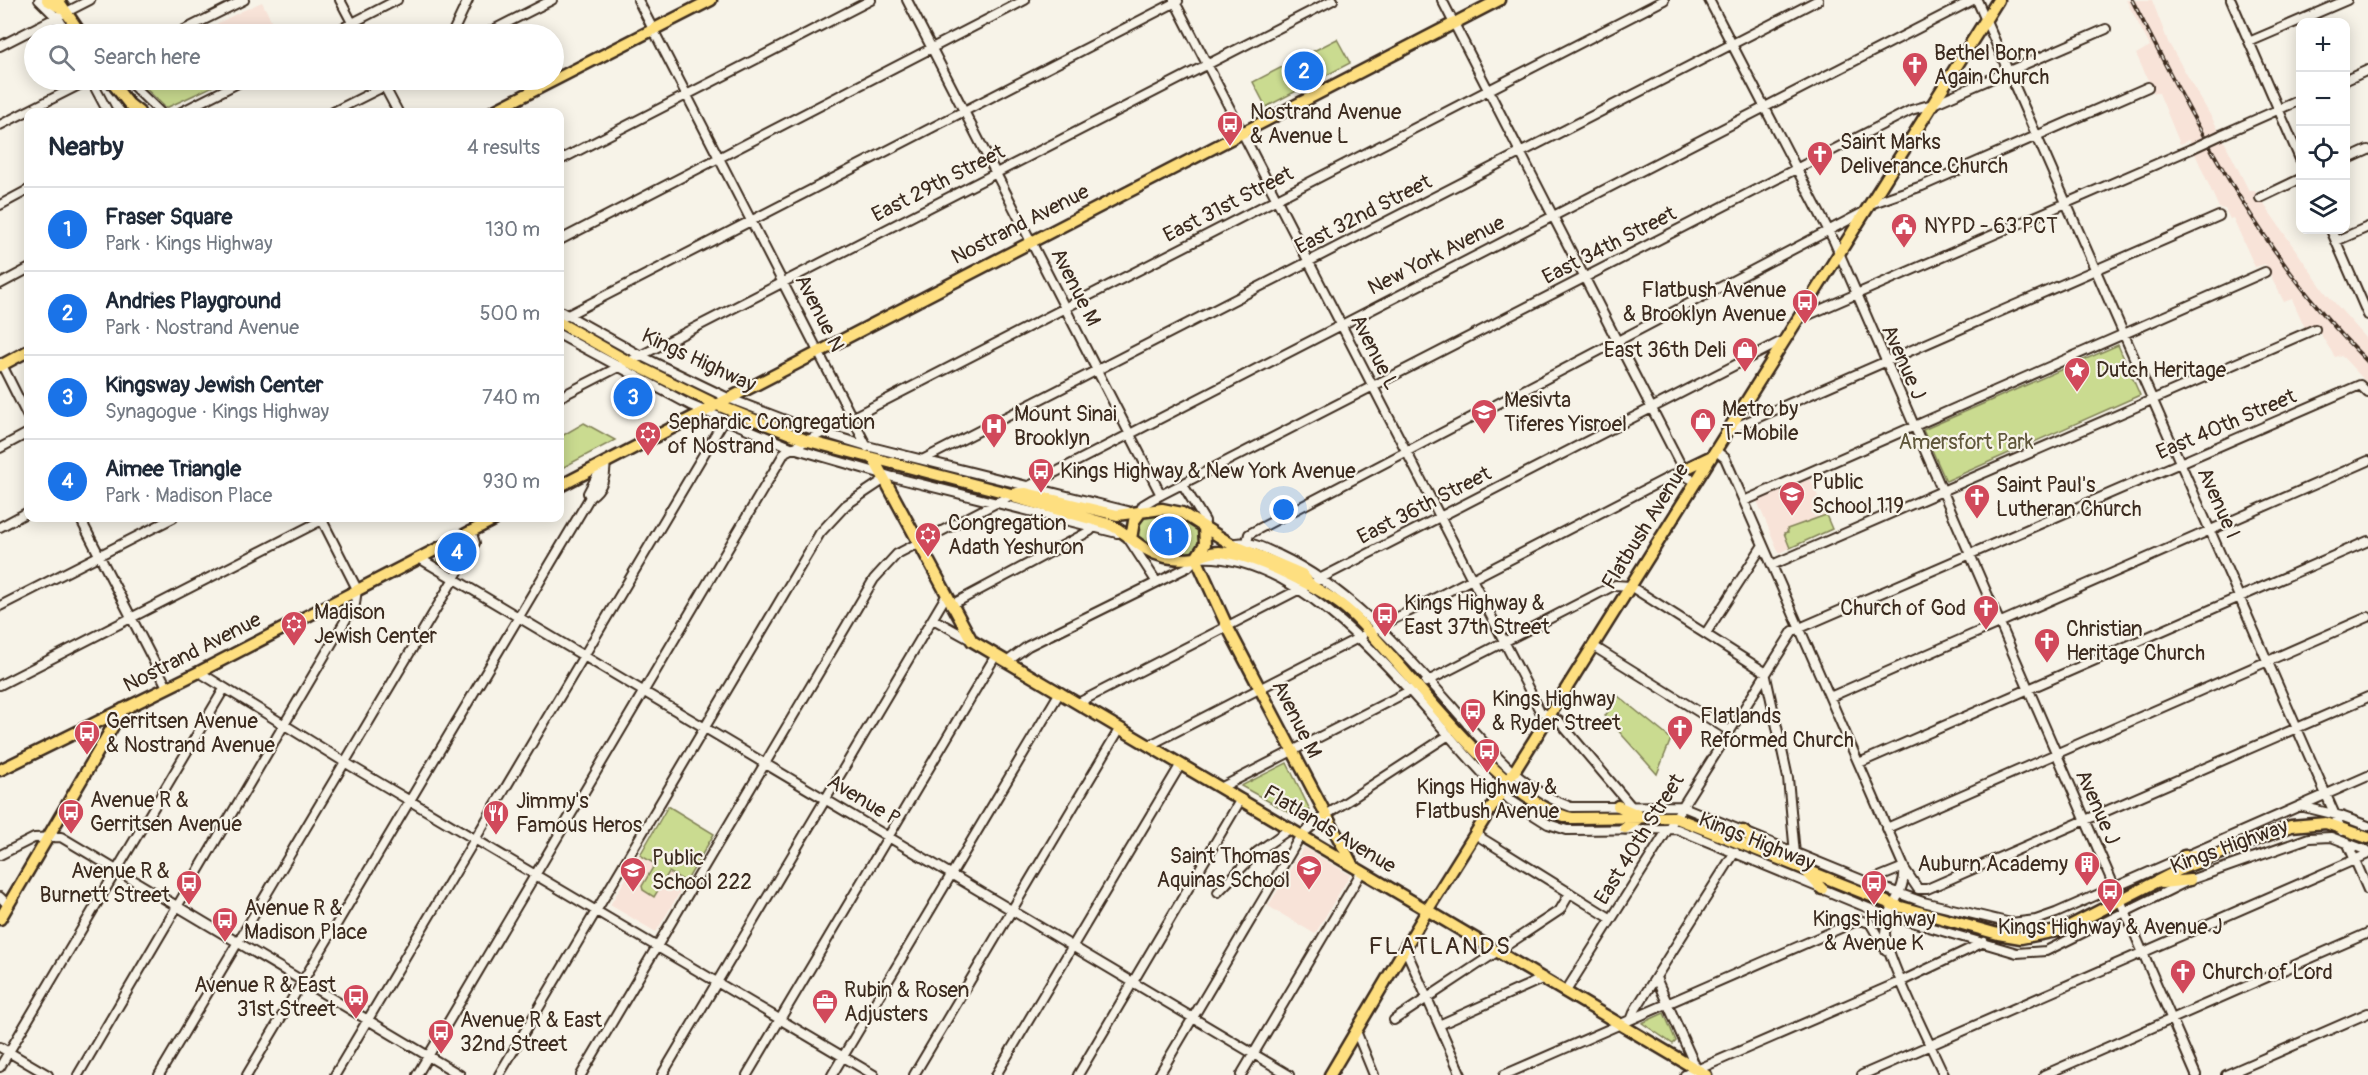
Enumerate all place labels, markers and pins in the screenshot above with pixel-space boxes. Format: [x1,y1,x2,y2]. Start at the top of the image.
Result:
place label: Bethel Born Again Church [1934,40,2049,91]
pin: 2 [1284,48,1324,94]
church icon: Bethel Born Again Church [1900,50,1930,88]
place label: Nostrand Avenue & Avenue L [1250,99,1402,150]
bus stop icon: Nostrand Avenue & Avenue L [1215,109,1245,147]
place label: Saint Marks Deliverance Church [1840,129,2008,180]
church icon: Saint Marks Deliverance Church [1805,139,1835,177]
public building icon: NYPD - 63 PCT [1889,211,1919,249]
place label: NYPD - 63 PCT [1924,213,2058,240]
place label: Flatbush Avenue & Brooklyn Avenue [1623,277,1787,328]
bus stop icon: Flatbush Avenue & Brooklyn Avenue [1790,287,1820,325]
shop icon: East 36th Deli [1730,335,1760,373]
place label: East 36th Deli [1604,337,1726,364]
place icon: Dutch Heritage [2062,355,2092,393]
place label: Dutch Heritage [2096,357,2227,384]
pin: 3 [614,374,652,420]
place label: Mesivta Tiferes Yisroel [1504,387,1627,438]
place label: Metro by T-Mobile [1722,396,1799,447]
school or university icon: Mesivta Tiferes Yisroel [1469,397,1499,435]
place label: Mount Sinai Brooklyn [1014,401,1117,452]
shop icon: Metro by T-Mobile [1688,406,1718,444]
place label: Sephardic Congregation of Nostrand [668,409,875,460]
hospital icon: Mount Sinai Brooklyn [979,411,1009,449]
synagogue icon: Sephardic Congregation of Nostrand [633,419,663,457]
bus stop icon: Kings Highway & New York Avenue [1026,456,1056,494]
place label: Kings Highway & New York Avenue [1060,458,1356,485]
place label: Public School 119 [1812,469,1904,520]
place label: Saint Paul's Lutheran Church [1996,472,2142,523]
school or university icon: Public School 119 [1777,479,1807,517]
church icon: Saint Paul's Lutheran Church [1962,482,1992,520]
place label: Congregation Adath Yeshuron [948,510,1084,561]
pin: 1 [1150,514,1188,558]
synagogue icon: Congregation Adath Yeshuron [913,520,943,558]
pin: 4 [438,530,476,574]
place label: Kings Highway & East 37th Street [1404,590,1550,641]
church icon: Church of God [1971,593,2001,631]
place label: Church of God [1840,595,1966,622]
place label: Madison Jewish Center [314,599,437,650]
bus stop icon: Kings Highway & East 37th Street [1370,600,1400,638]
synagogue icon: Madison Jewish Center [279,609,309,647]
place label: Christian Heritage Church [2066,616,2205,667]
church icon: Christian Heritage Church [2032,626,2062,664]
place label: Kings Highway & Ryder Street [1492,686,1621,737]
bus stop icon: Kings Highway & Ryder Street [1458,696,1488,734]
place label: Flatlands Reformed Church [1700,703,1854,754]
place label: Gerritsen Avenue & Nostrand Avenue [106,708,276,759]
church icon: Flatlands Reformed Church [1665,713,1695,751]
bus stop icon: Gerritsen Avenue & Nostrand Avenue [72,718,102,756]
bus stop icon: Kings Highway & Flatbush Avenue [1472,736,1502,774]
place label: Kings Highway & Flatbush Avenue [1415,774,1560,825]
place label: Avenue R & Gerritsen Avenue [90,787,242,838]
place label: Jimmy's Famous Heros [516,788,643,839]
bus stop icon: Avenue R & Gerritsen Avenue [56,797,86,835]
restaurant icon: Jimmy's Famous Heros [481,798,511,836]
place label: Saint Thomas Aquinas School [1157,843,1291,894]
place label: Public School 222 [652,845,752,896]
building icon: Auburn Academy [2072,849,2102,887]
place label: Auburn Academy [1918,851,2068,878]
school or university icon: Saint Thomas Aquinas School [1294,853,1324,891]
school or university icon: Public School 222 [618,855,648,893]
place label: Avenue R & Burnett Street [39,858,171,909]
bus stop icon: Avenue R & Burnett Street [174,868,204,906]
bus stop icon: Kings Highway & Avenue K [1859,868,1889,906]
bus stop icon: Kings Highway & Avenue J [2095,876,2125,914]
place label: Avenue R & Madison Place [244,895,368,946]
bus stop icon: Avenue R & Madison Place [210,905,240,943]
place label: Kings Highway & Avenue K [1812,906,1936,957]
place label: Kings Highway & Avenue J [1998,914,2222,941]
church icon: Church of Lord [2168,957,2198,995]
place label: Church of Lord [2202,959,2333,986]
place label: Avenue R & East 31st Street [194,972,337,1023]
place label: Rubin & Rosen Adjusters [844,977,969,1028]
bus stop icon: Avenue R & East 31st Street [341,982,371,1020]
office icon: Rubin & Rosen Adjusters [810,987,840,1025]
place label: Avenue R & East 32nd Street [460,1007,603,1058]
bus stop icon: Avenue R & East 32nd Street [426,1017,456,1055]

